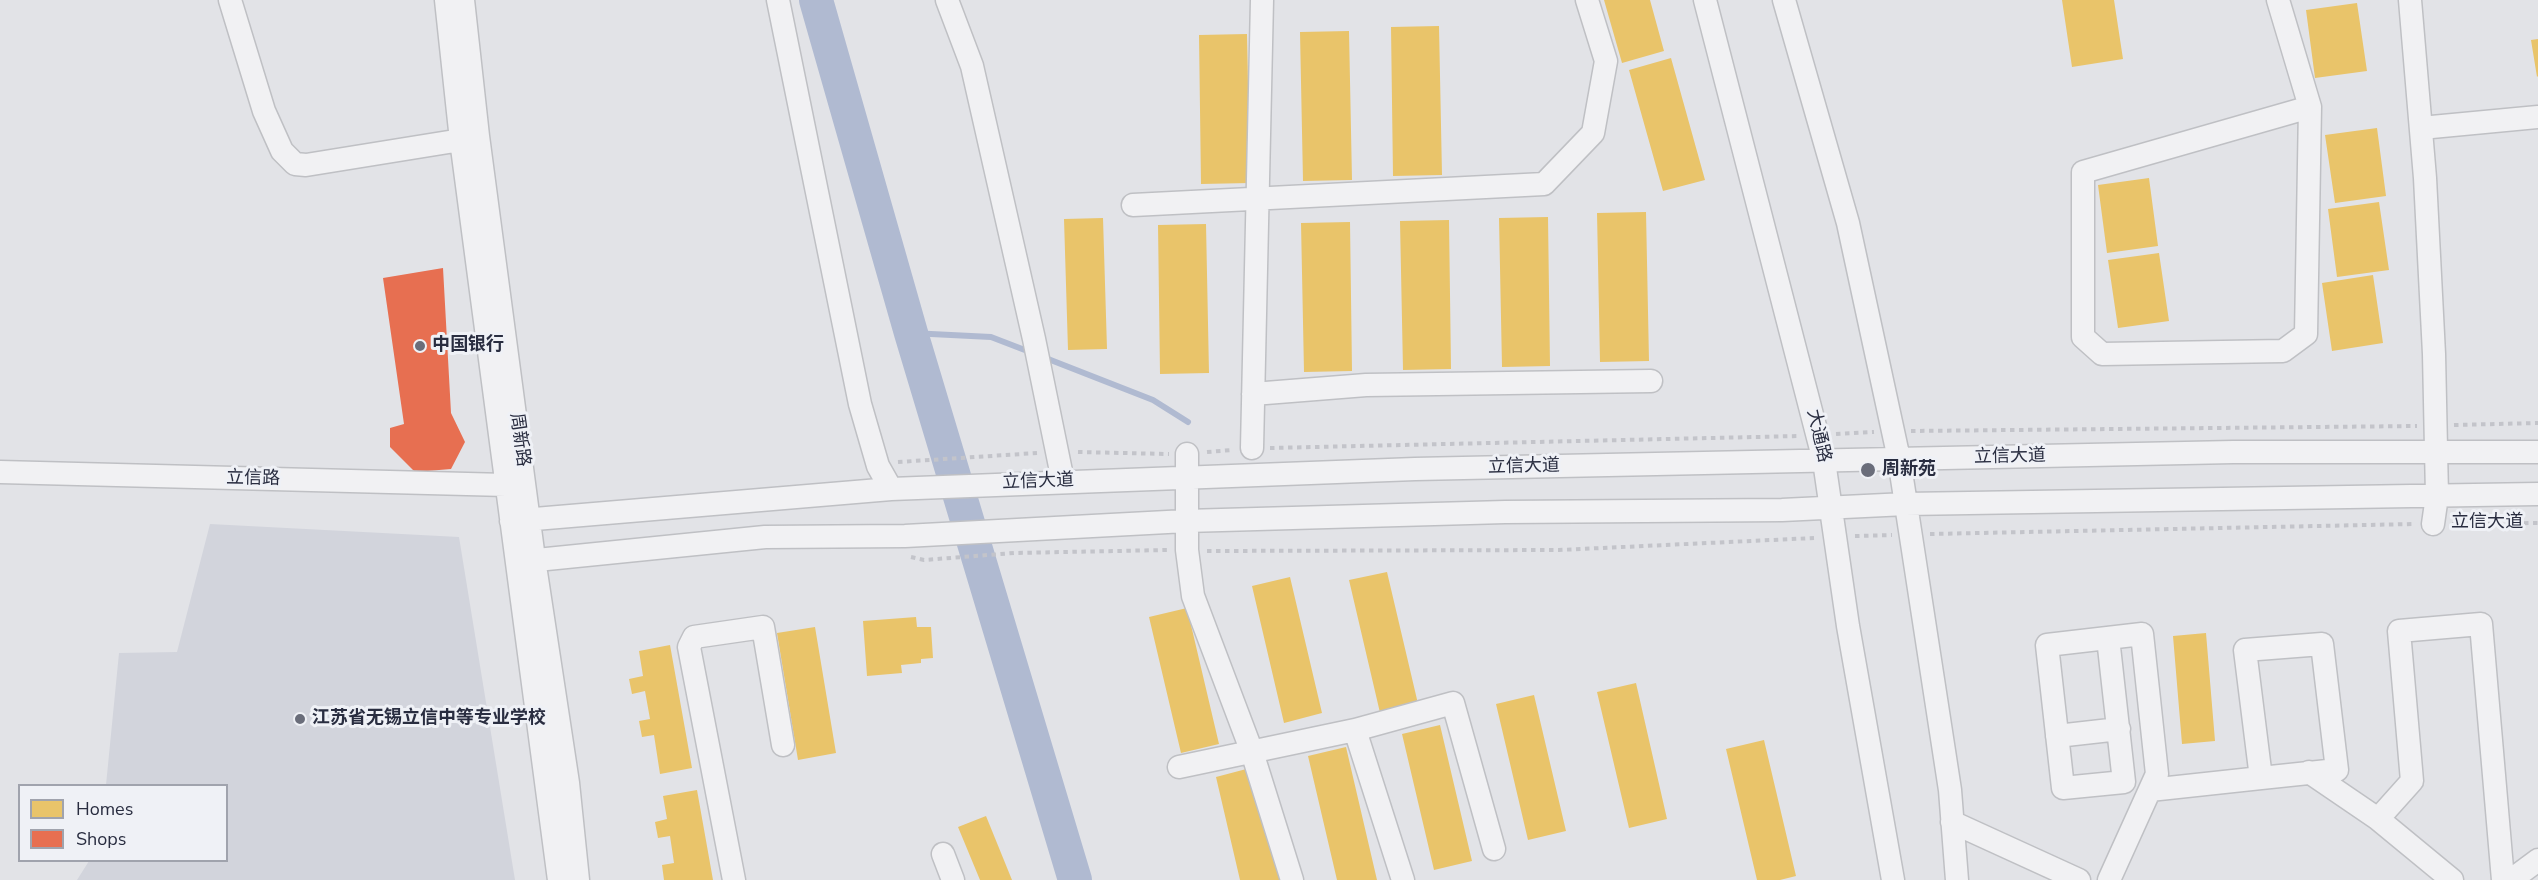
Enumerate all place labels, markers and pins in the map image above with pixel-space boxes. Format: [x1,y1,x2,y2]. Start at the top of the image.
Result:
place label: 中国银行 [432,335,504,357]
marker: 中国银行 [413,339,427,353]
place label: 周新苑 [1882,459,1936,481]
marker: 周新苑 [1859,461,1877,479]
place label: 江苏省无锡立信中等专业学校 [312,708,546,730]
marker: 江苏省无锡立信中等专业学校 [293,712,307,726]

